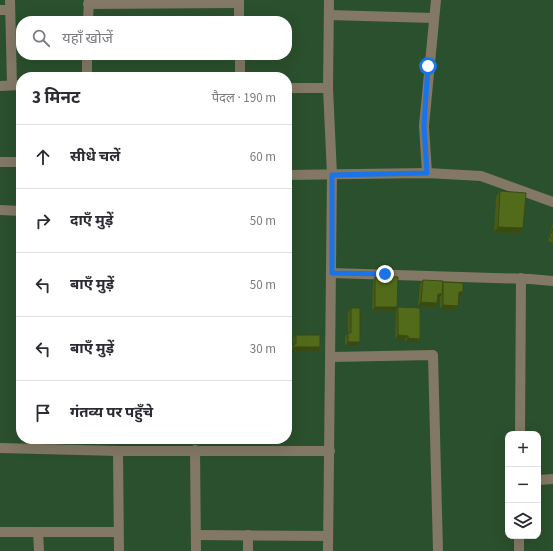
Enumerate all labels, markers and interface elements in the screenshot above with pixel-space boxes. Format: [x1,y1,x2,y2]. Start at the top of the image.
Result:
search box [16,16,292,60]
icon: search [30,27,52,49]
text: यहाँ खोजें [62,28,113,49]
route start [419,57,437,75]
text: 3 मिनट [32,86,80,110]
text: पैदल · 190 m [212,89,276,107]
icon: ahead [32,146,54,168]
text: सीधे चलें [70,146,120,167]
text: 60 m [250,148,276,166]
icon: right [32,210,54,232]
text: दाएँ मुड़ें [70,210,113,231]
text: 50 m [250,212,276,230]
route end [376,265,394,283]
icon: left [32,274,54,296]
text: बाएँ मुड़ें [70,274,114,295]
text: 50 m [250,276,276,294]
icon: left [32,338,54,360]
text: बाएँ मुड़ें [70,338,114,359]
text: 30 m [250,340,276,358]
icon: arrive [32,402,54,424]
text: गंतव्य पर पहुँचे [70,402,153,423]
map controls [505,431,541,539]
button: + [505,431,541,467]
button: − [505,467,541,503]
button: layers [505,503,541,539]

